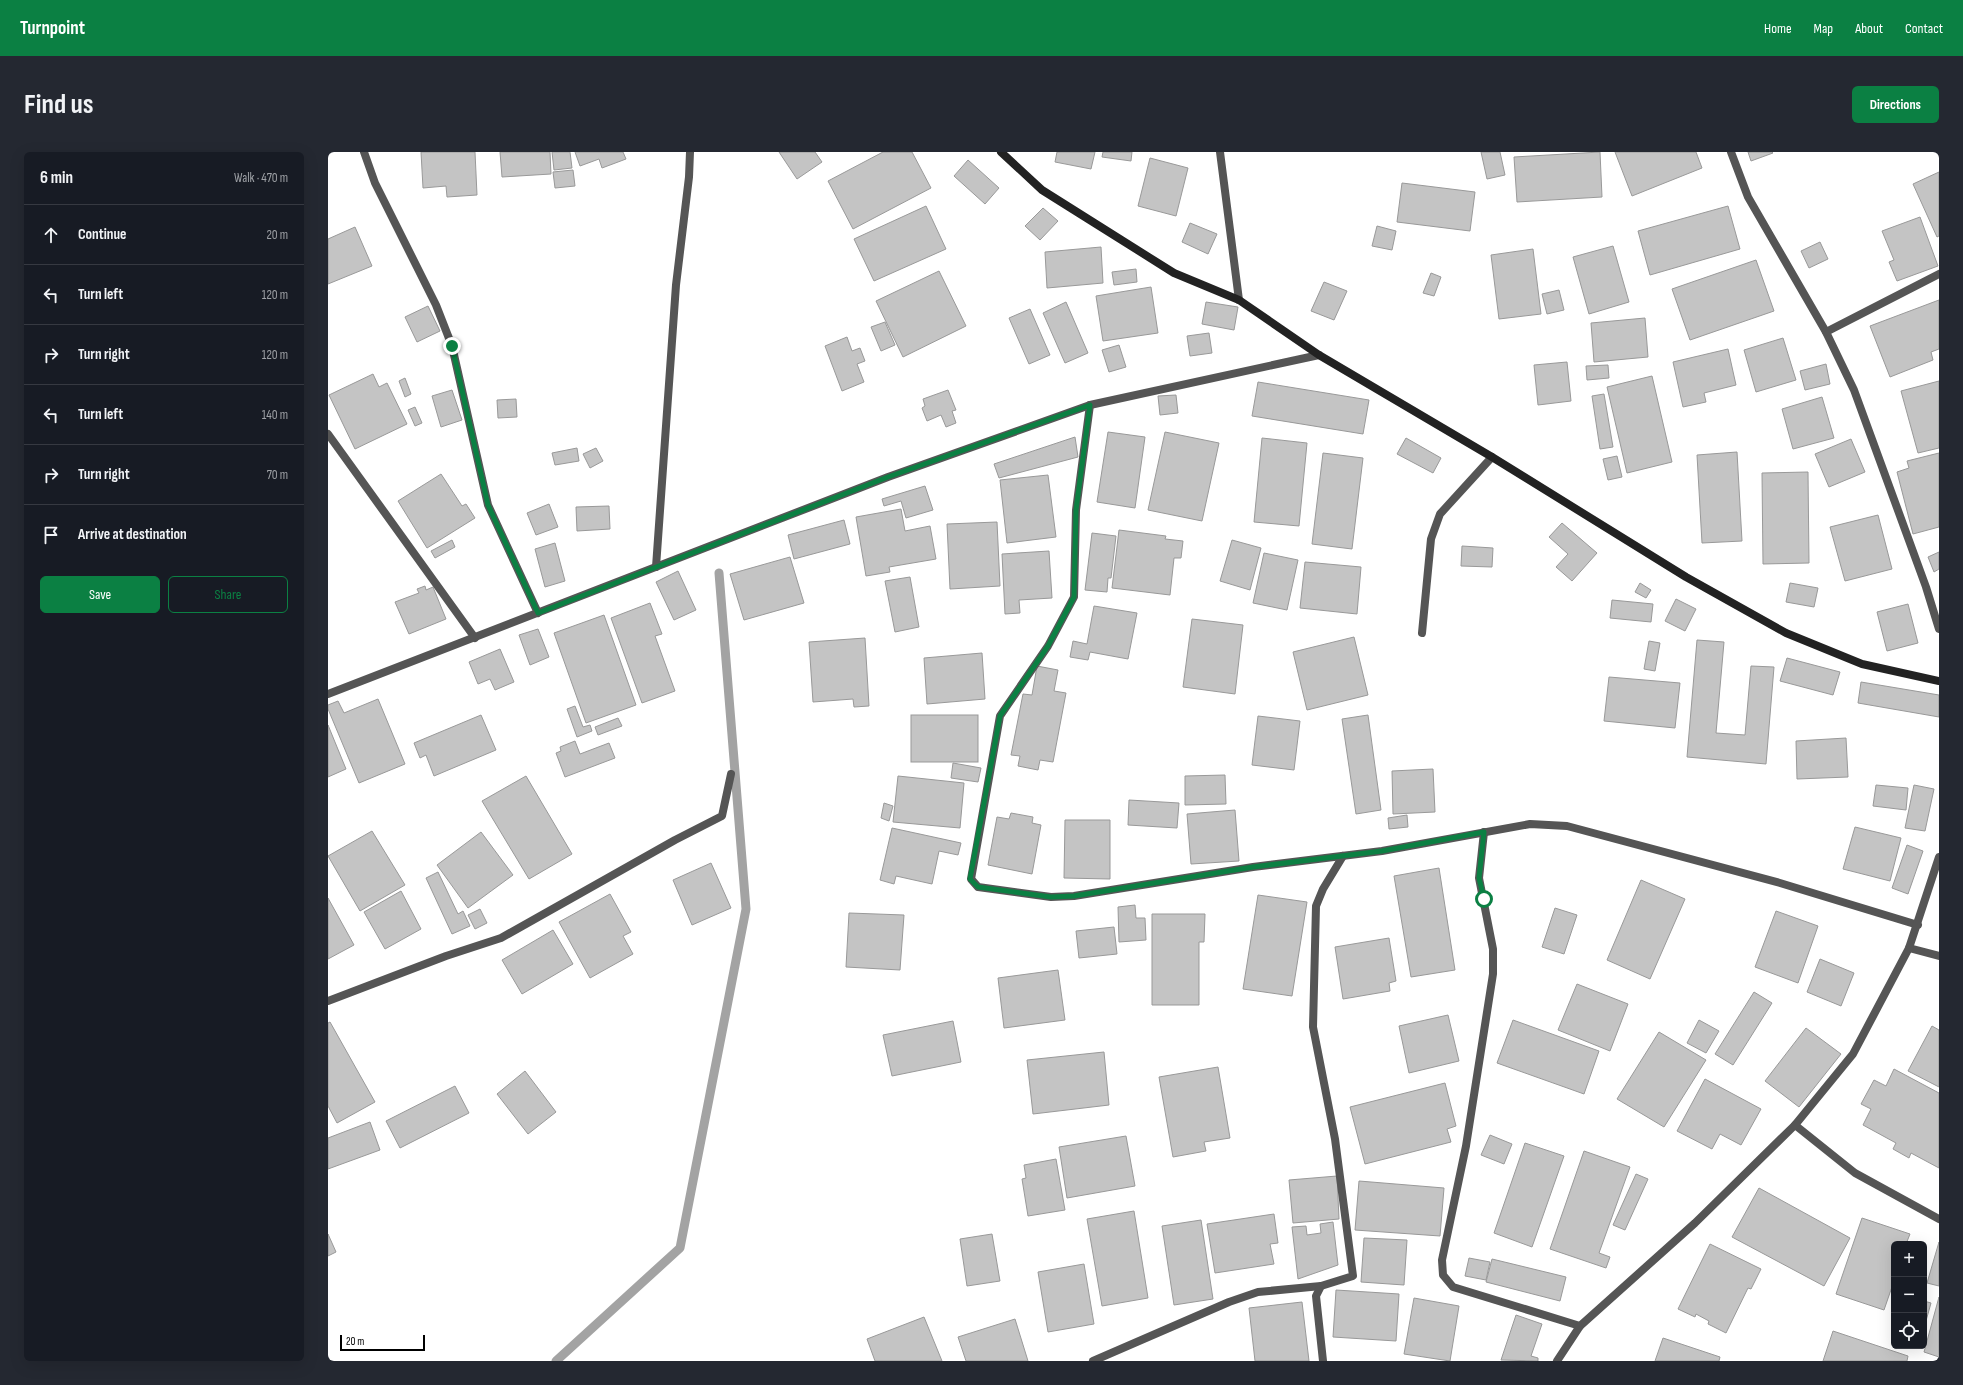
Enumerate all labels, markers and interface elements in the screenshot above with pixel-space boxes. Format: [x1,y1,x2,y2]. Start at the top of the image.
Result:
text: Turnpoint [20,17,85,40]
text: Home [1764,20,1792,37]
text: Map [1814,20,1833,37]
text: About [1855,20,1883,37]
text: Contact [1905,20,1943,37]
button: Directions [1852,86,1939,123]
text: Find us [24,88,93,121]
text: 6 min [40,168,73,188]
text: Walk · 470 m [234,170,288,186]
icon: ahead [40,224,62,246]
text: Continue [78,225,127,244]
text: 20 m [266,227,288,243]
icon: left [40,284,62,306]
text: Turn left [78,285,123,304]
text: 120 m [262,287,288,303]
route end [443,337,461,355]
icon: right [40,344,62,366]
text: Turn right [78,345,130,364]
text: 120 m [262,347,288,363]
icon: left [40,404,62,426]
text: Turn left [78,405,123,424]
text: 140 m [262,407,288,423]
icon: right [40,464,62,486]
text: Turn right [78,465,130,484]
text: 70 m [267,467,288,483]
icon: arrive [40,524,62,546]
text: Arrive at destination [78,525,187,544]
button: Save [40,576,160,613]
button: Share [168,576,288,613]
route start [1475,890,1493,908]
map controls [1891,1241,1927,1349]
button: + [1891,1241,1927,1277]
button: − [1891,1277,1927,1313]
button: locate [1891,1313,1927,1349]
scale bar [340,1333,425,1352]
text: 20 m [346,1335,364,1348]

